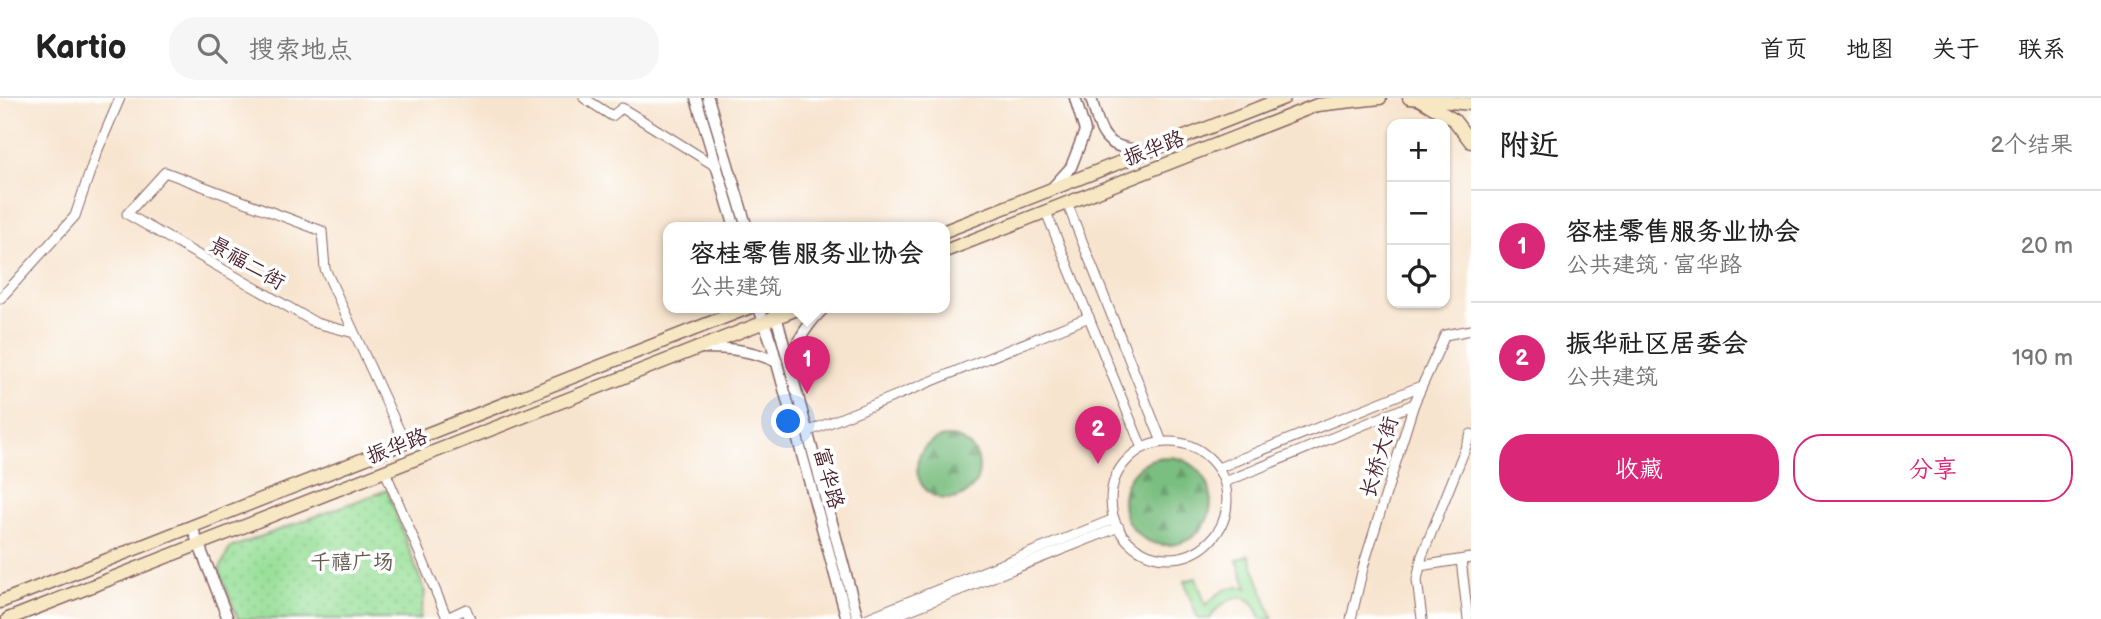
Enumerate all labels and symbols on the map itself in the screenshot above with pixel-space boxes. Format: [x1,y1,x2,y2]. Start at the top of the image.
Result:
street label: 振华路 [1120,126,1188,171]
street label: 景福二街 [204,232,289,295]
pin: 1 [784,336,830,394]
your location [771,404,805,438]
pin: 2 [1075,406,1121,464]
street label: 长桥大街 [1355,413,1404,501]
street label: 振华路 [363,424,431,469]
street label: 富华路 [808,444,849,512]
park label: 千禧广场 [310,550,394,575]

